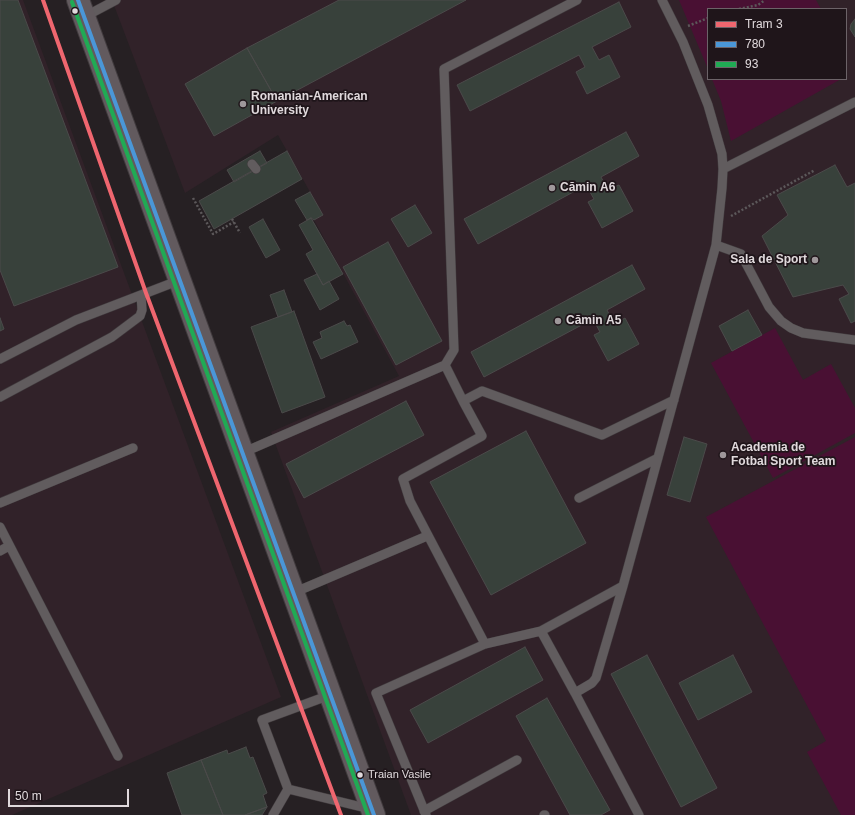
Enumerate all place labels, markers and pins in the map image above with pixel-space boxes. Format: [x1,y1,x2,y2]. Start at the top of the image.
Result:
unlabelled marker [70,6,80,16]
place label: Romanian-American University [251,90,368,118]
marker: Romanian-American University [238,99,248,109]
place label: Cămin A6 [560,181,615,195]
marker: Cămin A6 [547,183,557,193]
place label: Sala de Sport [730,253,807,267]
marker: Sala de Sport [810,255,820,265]
place label: Cămin A5 [566,314,621,328]
marker: Cămin A5 [553,316,563,326]
place label: Academia de Fotbal Sport Team [731,441,835,469]
marker: Academia de Fotbal Sport Team [718,450,728,460]
place label: Traian Vasile [368,768,431,782]
marker: Traian Vasile [355,770,365,780]

